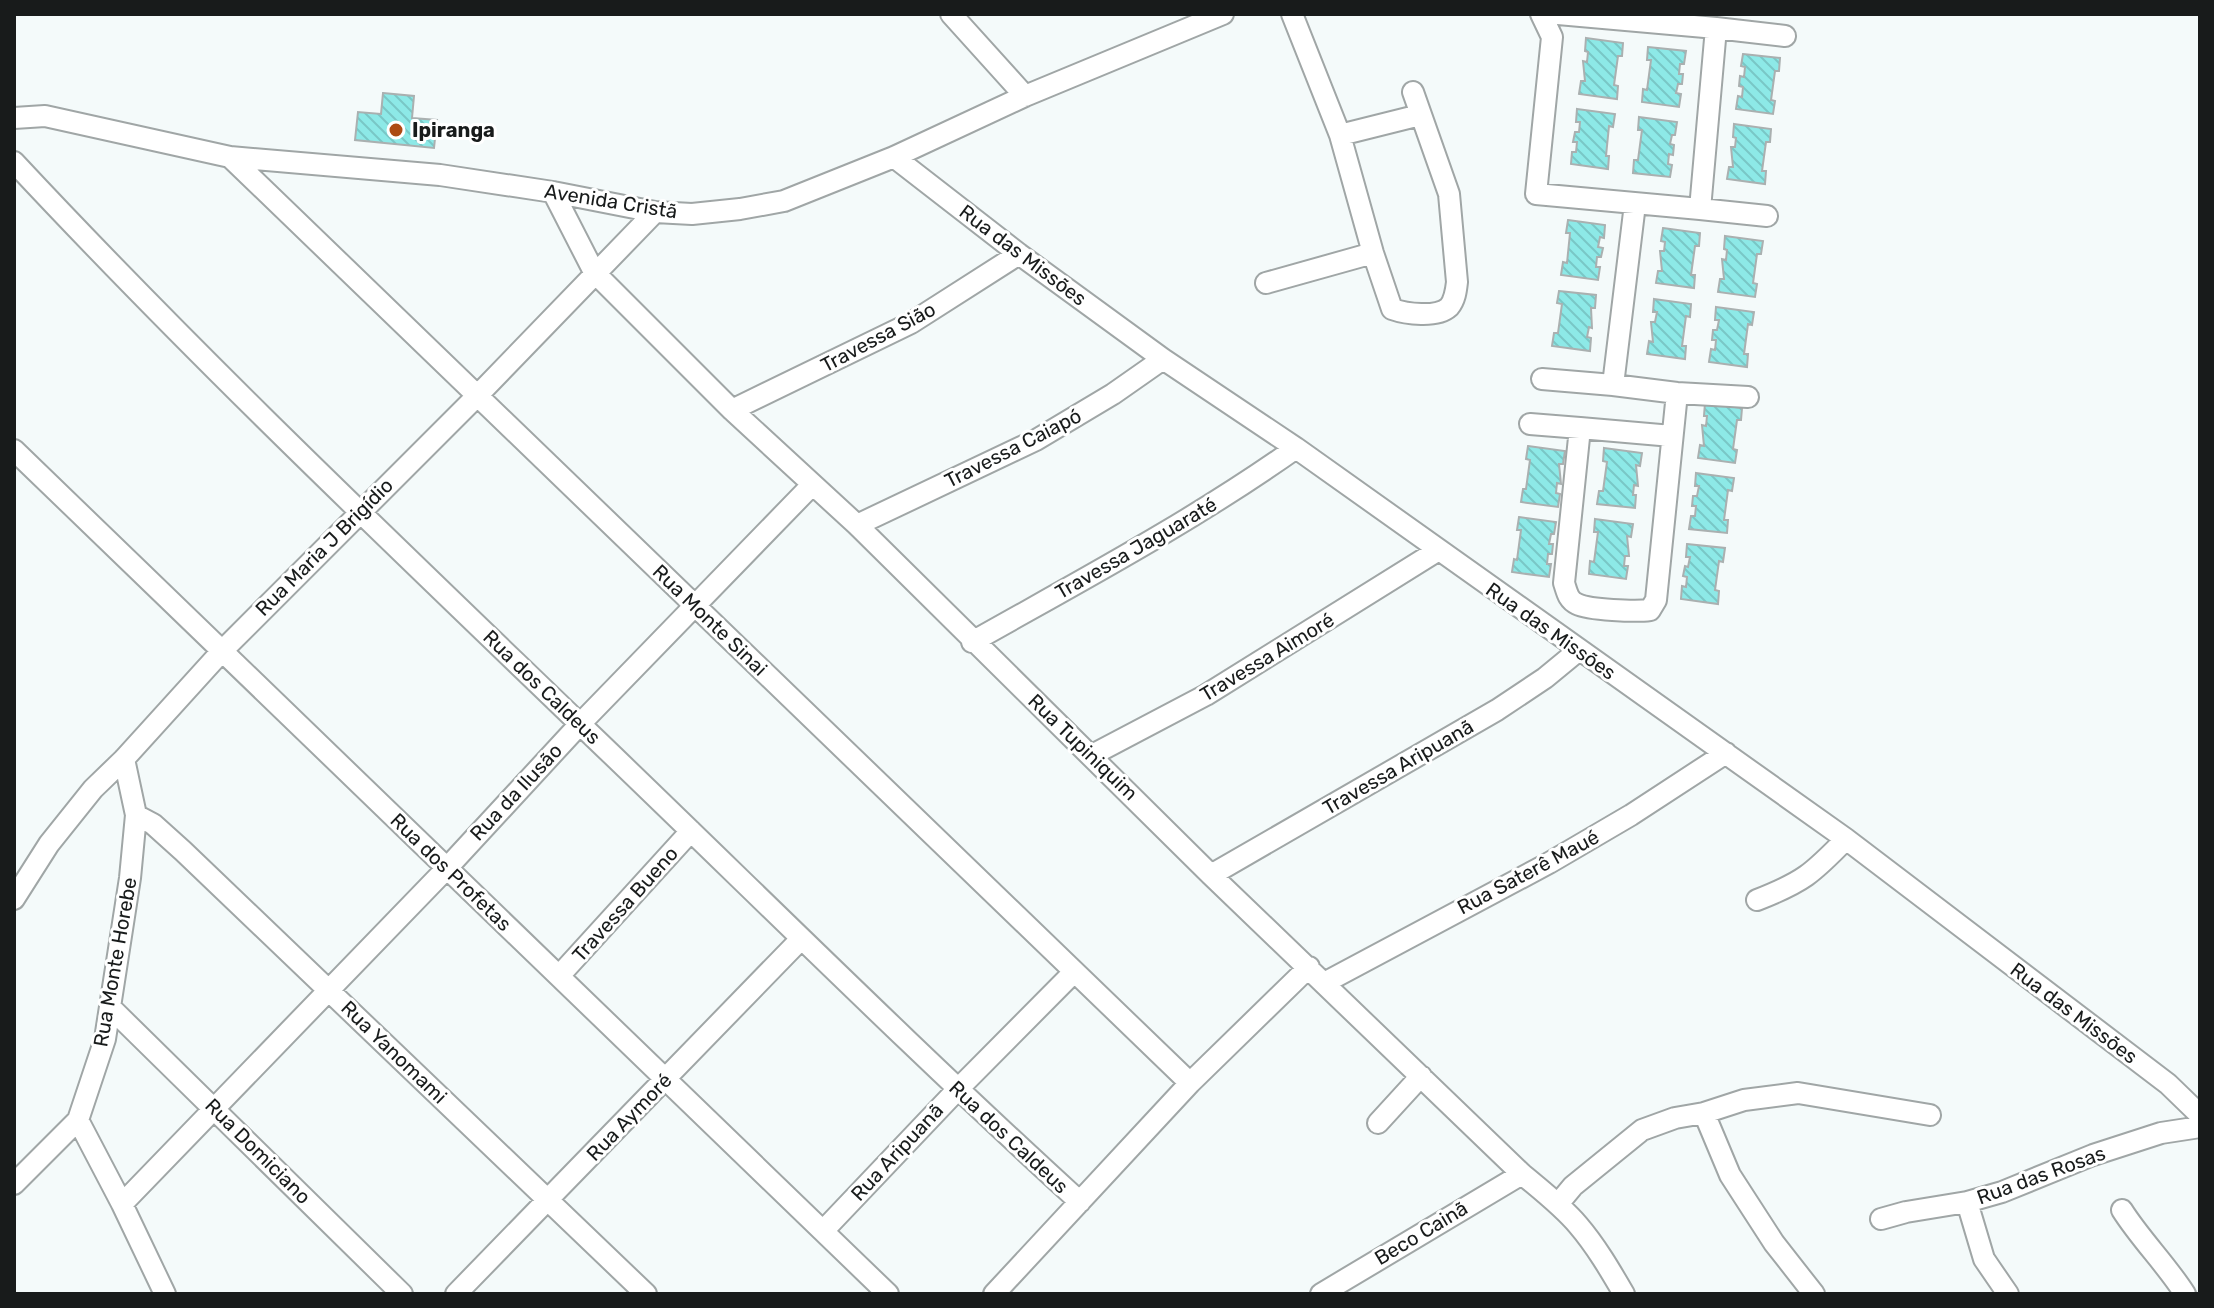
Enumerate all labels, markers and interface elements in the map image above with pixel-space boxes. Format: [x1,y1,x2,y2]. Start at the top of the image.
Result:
place label: Ipiranga [412,118,495,142]
marker: Ipiranga [387,121,405,139]
street label: Avenida Cristã [543,179,679,223]
street label: Rua das Missões [955,199,1091,311]
street label: Travessa Sião [817,297,939,377]
street label: Travessa Caiapó [941,403,1085,493]
street label: Rua Maria J Brigídio [250,473,398,621]
street label: Travessa Jaguaraté [1051,492,1221,604]
street label: Rua Monte Sinai [648,559,772,681]
street label: Rua das Missões [1481,577,1621,685]
street label: Travessa Aimoré [1196,608,1338,706]
street label: Rua dos Caldeus [478,625,606,749]
street label: Rua Tupiniquim [1023,689,1143,805]
street label: Travessa Aripuanã [1318,714,1478,820]
street label: Rua da Ilusão [465,738,567,846]
street label: Rua dos Profetas [386,808,516,936]
street label: Rua Saterê Maué [1453,825,1603,919]
street label: Travessa Bueno [567,841,683,967]
street label: Rua Monte Horebe [88,875,142,1049]
street label: Rua das Missões [2006,957,2142,1069]
street label: Rua Yanomami [336,996,452,1108]
street label: Rua Aymoré [581,1068,677,1166]
street label: Rua dos Caldeus [944,1076,1074,1198]
street label: Rua Domiciano [200,1093,316,1209]
street label: Rua Aripuanã [846,1098,948,1206]
street label: Rua das Rosas [1973,1141,2109,1209]
street label: Beco Cainã [1370,1196,1472,1270]

